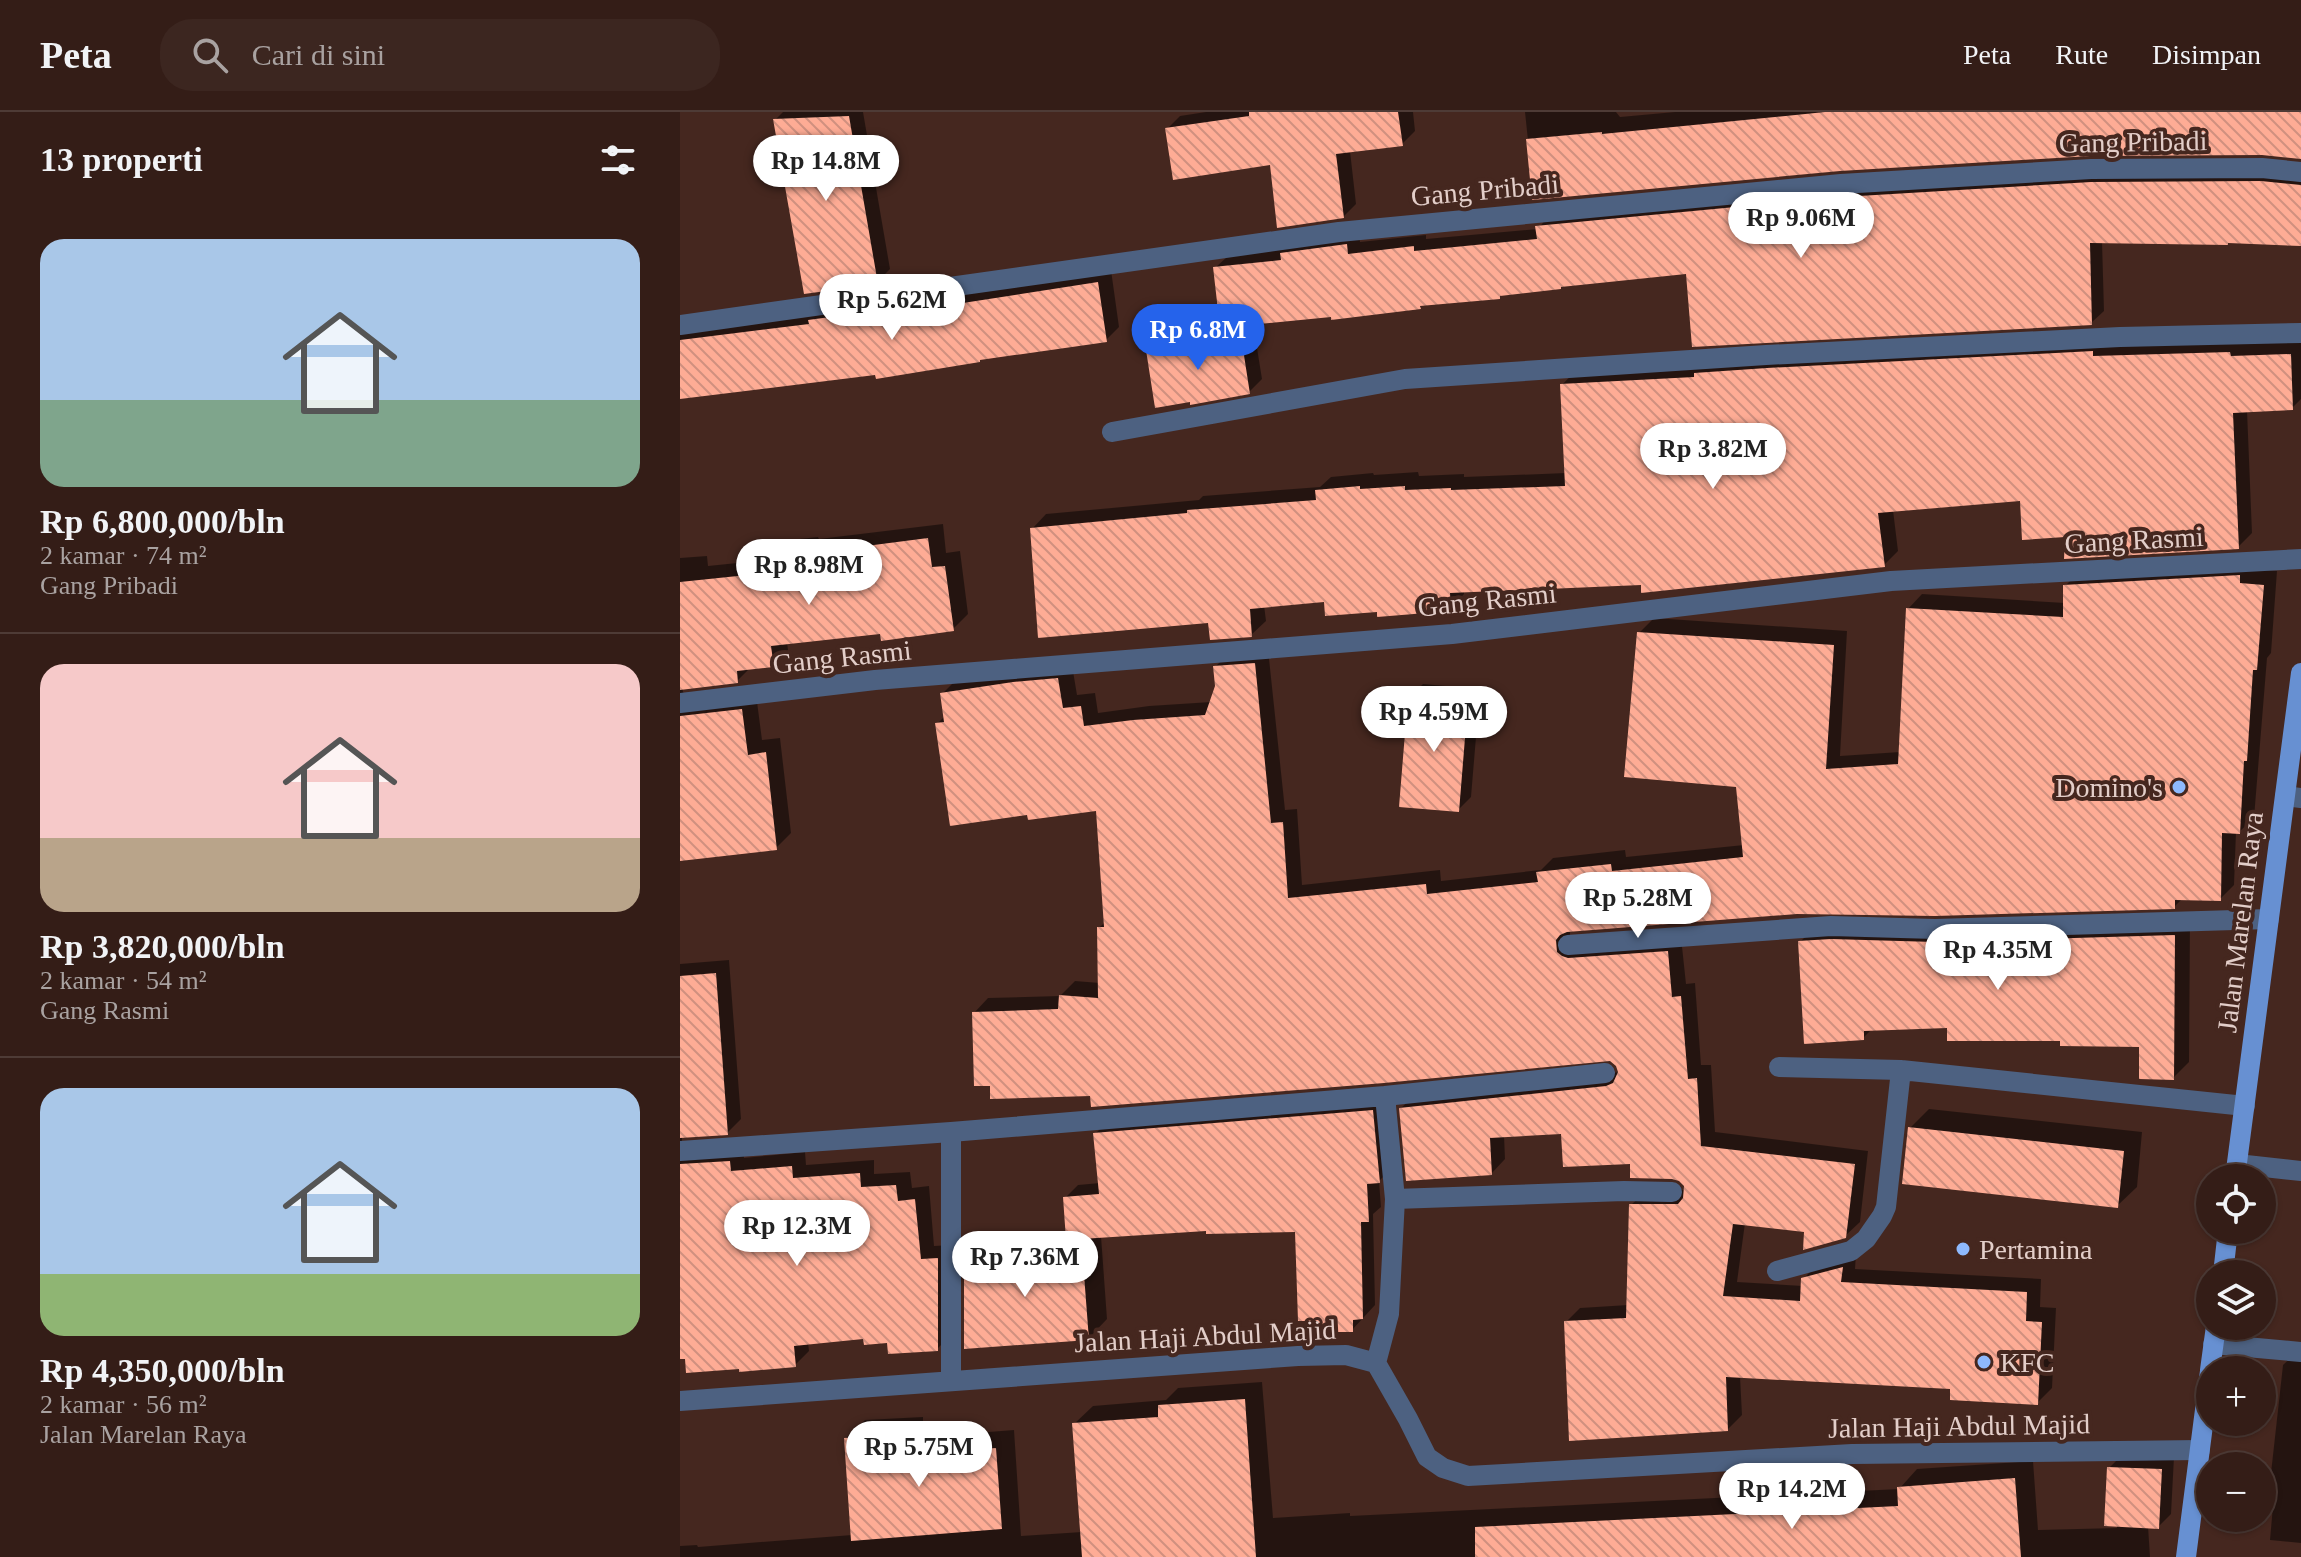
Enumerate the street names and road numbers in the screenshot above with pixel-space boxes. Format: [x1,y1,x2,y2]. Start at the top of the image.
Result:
street label: Gang Pribadi [2058,125,2208,159]
street label: Gang Pribadi [1410,168,1561,212]
street label: Gang Rasmi [2064,521,2205,559]
street label: Gang Rasmi [1416,577,1558,623]
street label: Gang Rasmi [771,634,913,680]
street label: Jalan Marelan Raya [2211,809,2269,1034]
street label: Jalan Haji Abdul Majid [1073,1314,1337,1358]
street label: Jalan Haji Abdul Majid [1828,1408,2090,1444]

